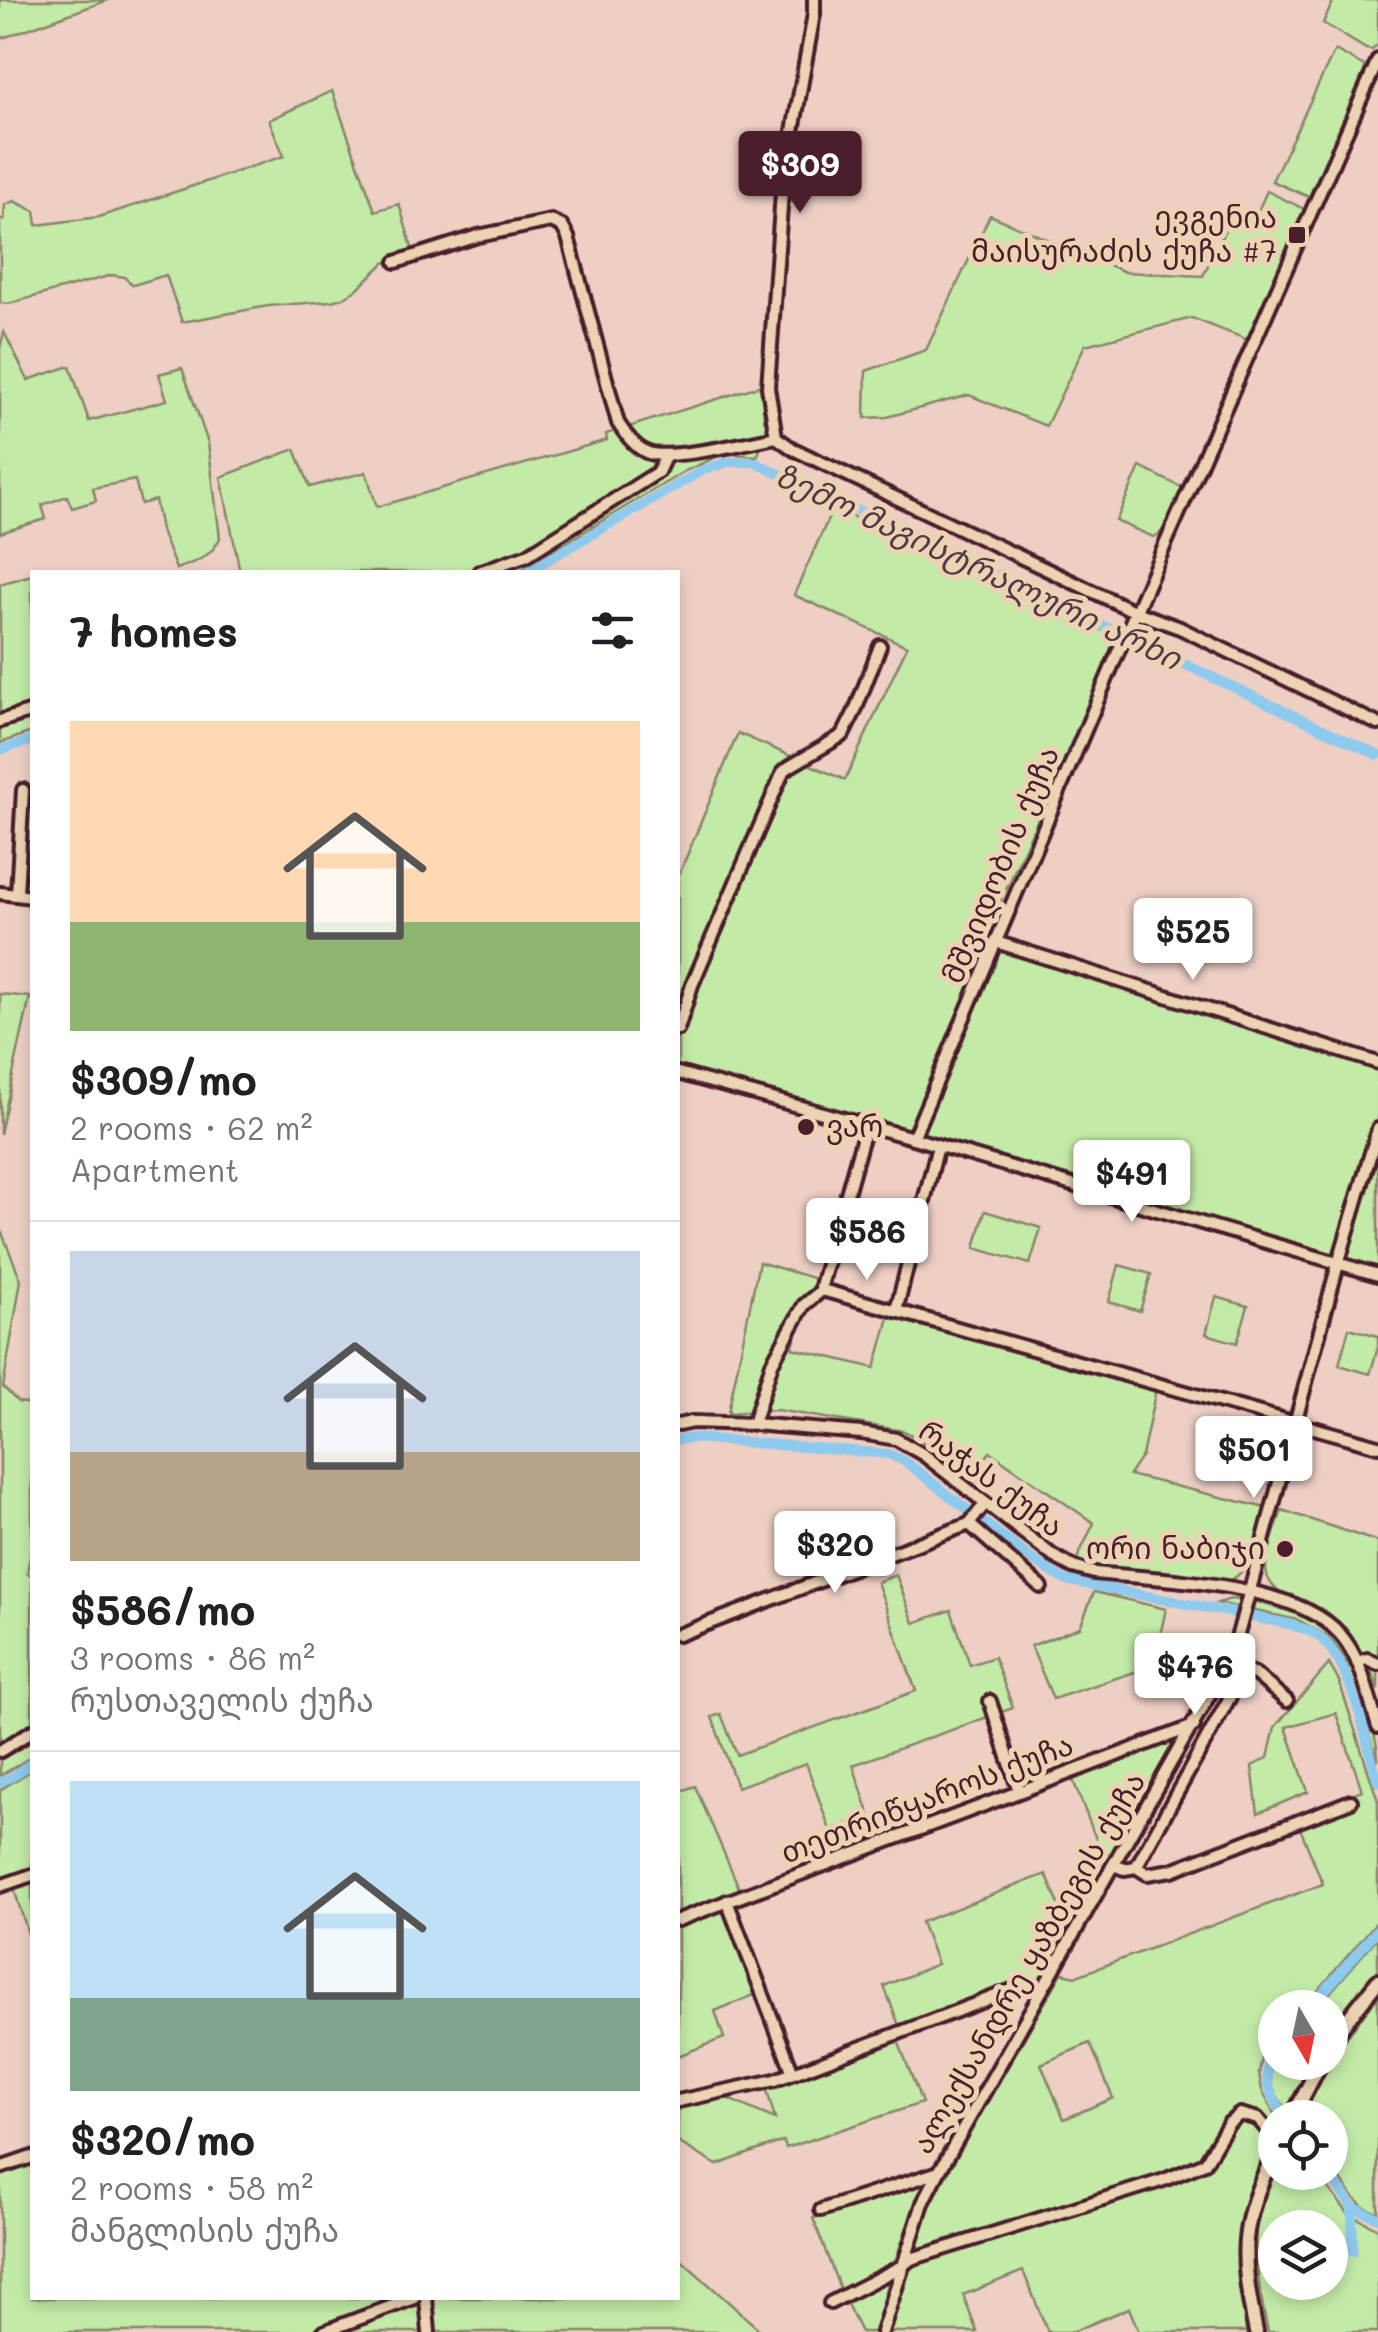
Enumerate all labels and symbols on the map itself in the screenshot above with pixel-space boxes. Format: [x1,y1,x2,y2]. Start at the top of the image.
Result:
pin: $309 [741,131,859,216]
place label: ევგენია მაისურაძის ქუჩა #7 [971,196,1277,270]
marker: ევგენია მაისურაძის ქუჩა #7 [1286,224,1308,246]
water label: ზემო მაგისტრალური არხი [769,453,1190,679]
street label: მშვიდობის ქუჩა [931,740,1067,989]
pin: $525 [1134,898,1252,983]
place label: ვარ [826,1105,883,1145]
marker: ვარ [795,1116,817,1138]
pin: $491 [1073,1140,1191,1225]
pin: $586 [808,1198,926,1283]
street label: რაჭას ქუჩა [912,1410,1073,1545]
pin: $501 [1195,1416,1313,1501]
pin: $320 [776,1511,894,1596]
place label: ორი ნაბიჯი [1086,1527,1265,1567]
marker: ორი ნაბიჯი [1274,1538,1296,1560]
pin: $476 [1136,1633,1254,1718]
street label: თეთრიწყაროს ქუჩა [774,1723,1078,1871]
street label: ალექსანდრე ყაზბეგის ქუჩა [901,1764,1153,2160]
north arrow [1258,1990,1348,2080]

